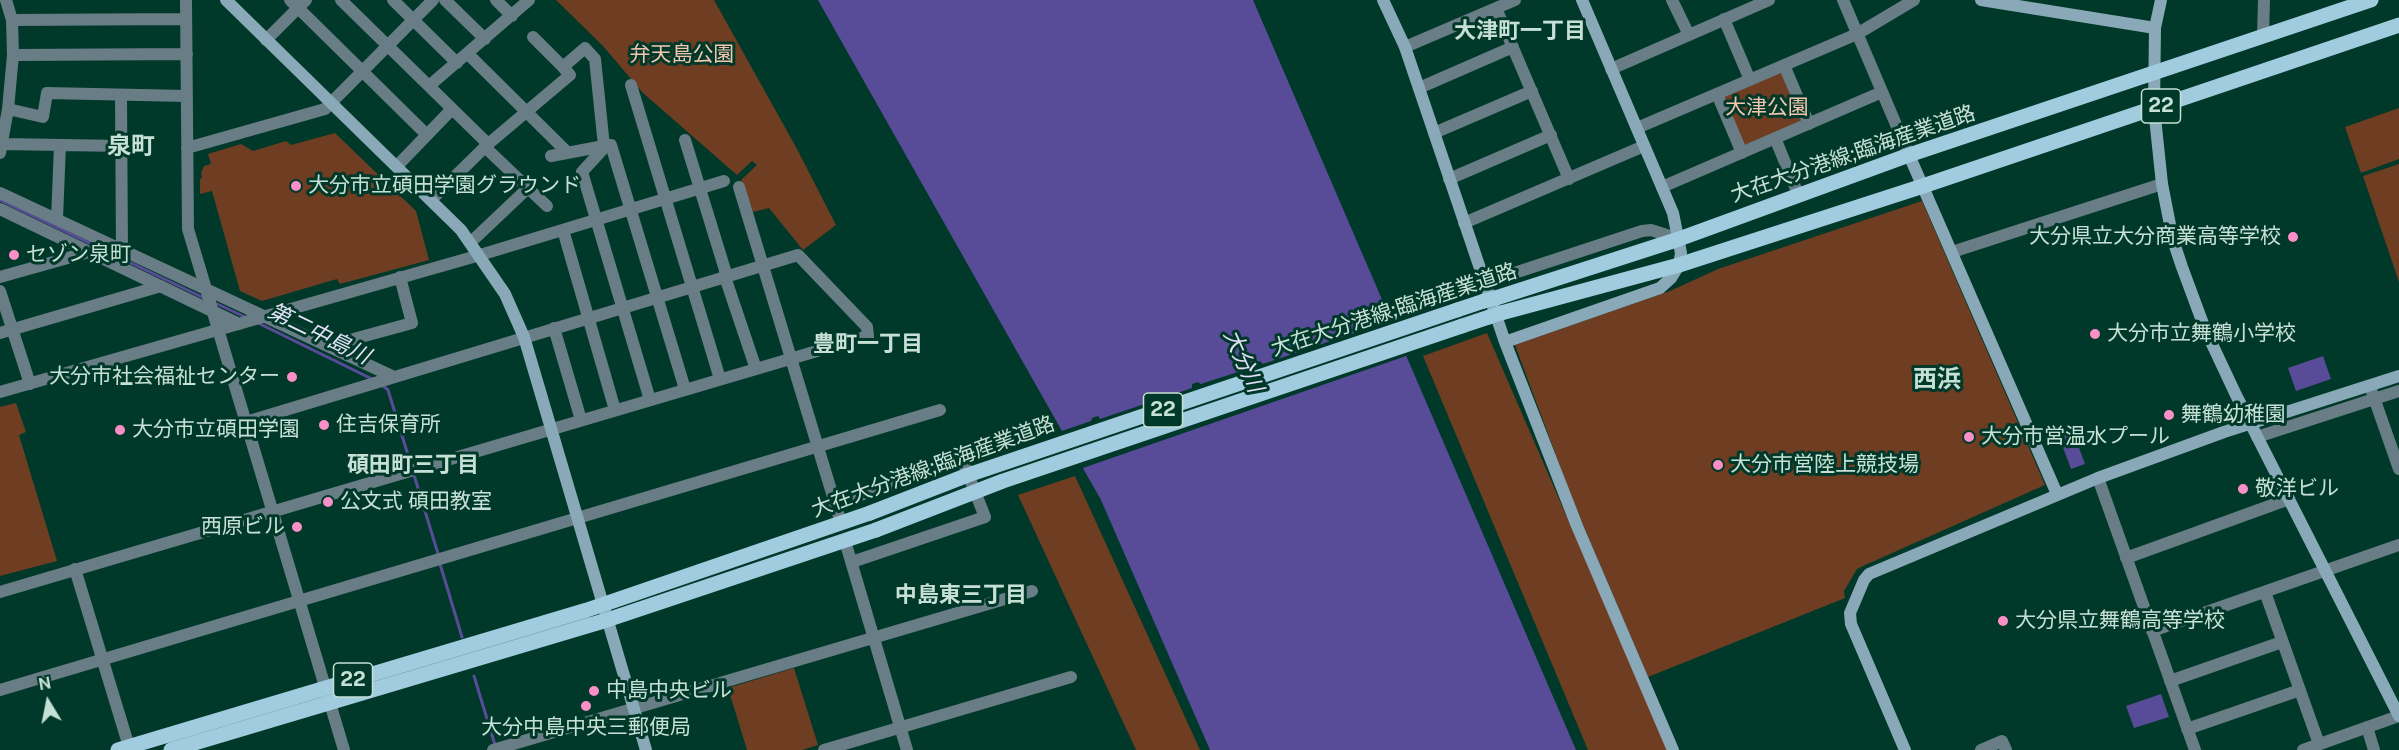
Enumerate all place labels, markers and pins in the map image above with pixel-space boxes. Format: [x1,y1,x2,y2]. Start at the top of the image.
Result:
place label: 大分市立碩田学園グラウンド [308,173,581,199]
marker: 大分市立碩田学園グラウンド [289,179,303,193]
place label: 大分県立大分商業高等学校 [2029,224,2281,250]
marker: 大分県立大分商業高等学校 [2286,230,2300,244]
place label: セゾン泉町 [26,242,131,268]
marker: セゾン泉町 [7,248,21,262]
place label: 大分市立舞鶴小学校 [2107,321,2296,347]
marker: 大分市立舞鶴小学校 [2088,327,2102,341]
place label: 大分市社会福祉センター [49,364,280,390]
marker: 大分市社会福祉センター [285,370,299,384]
place label: 舞鶴幼稚園 [2181,402,2286,428]
marker: 舞鶴幼稚園 [2162,408,2176,422]
place label: 住吉保育所 [336,412,441,438]
place label: 大分市立碩田学園 [132,417,300,443]
marker: 住吉保育所 [317,418,331,432]
marker: 大分市立碩田学園 [113,423,127,437]
place label: 大分市営温水プール [1981,424,2170,450]
marker: 大分市営温水プール [1962,430,1976,444]
place label: 大分市営陸上競技場 [1730,452,1919,478]
marker: 大分市営陸上競技場 [1711,458,1725,472]
place label: 敬洋ビル [2255,476,2339,502]
marker: 敬洋ビル [2236,482,2250,496]
place label: 公文式 碩田教室 [340,489,492,515]
marker: 公文式 碩田教室 [321,495,335,509]
place label: 西原ビル [201,514,285,540]
marker: 西原ビル [290,520,304,534]
place label: 大分県立舞鶴高等学校 [2015,608,2225,634]
marker: 大分県立舞鶴高等学校 [1996,614,2010,628]
place label: 中島中央ビル [606,678,732,704]
marker: 中島中央ビル [587,684,601,698]
marker: 大分中島中央三郵便局 [579,699,593,713]
place label: 大分中島中央三郵便局 [481,715,691,741]

